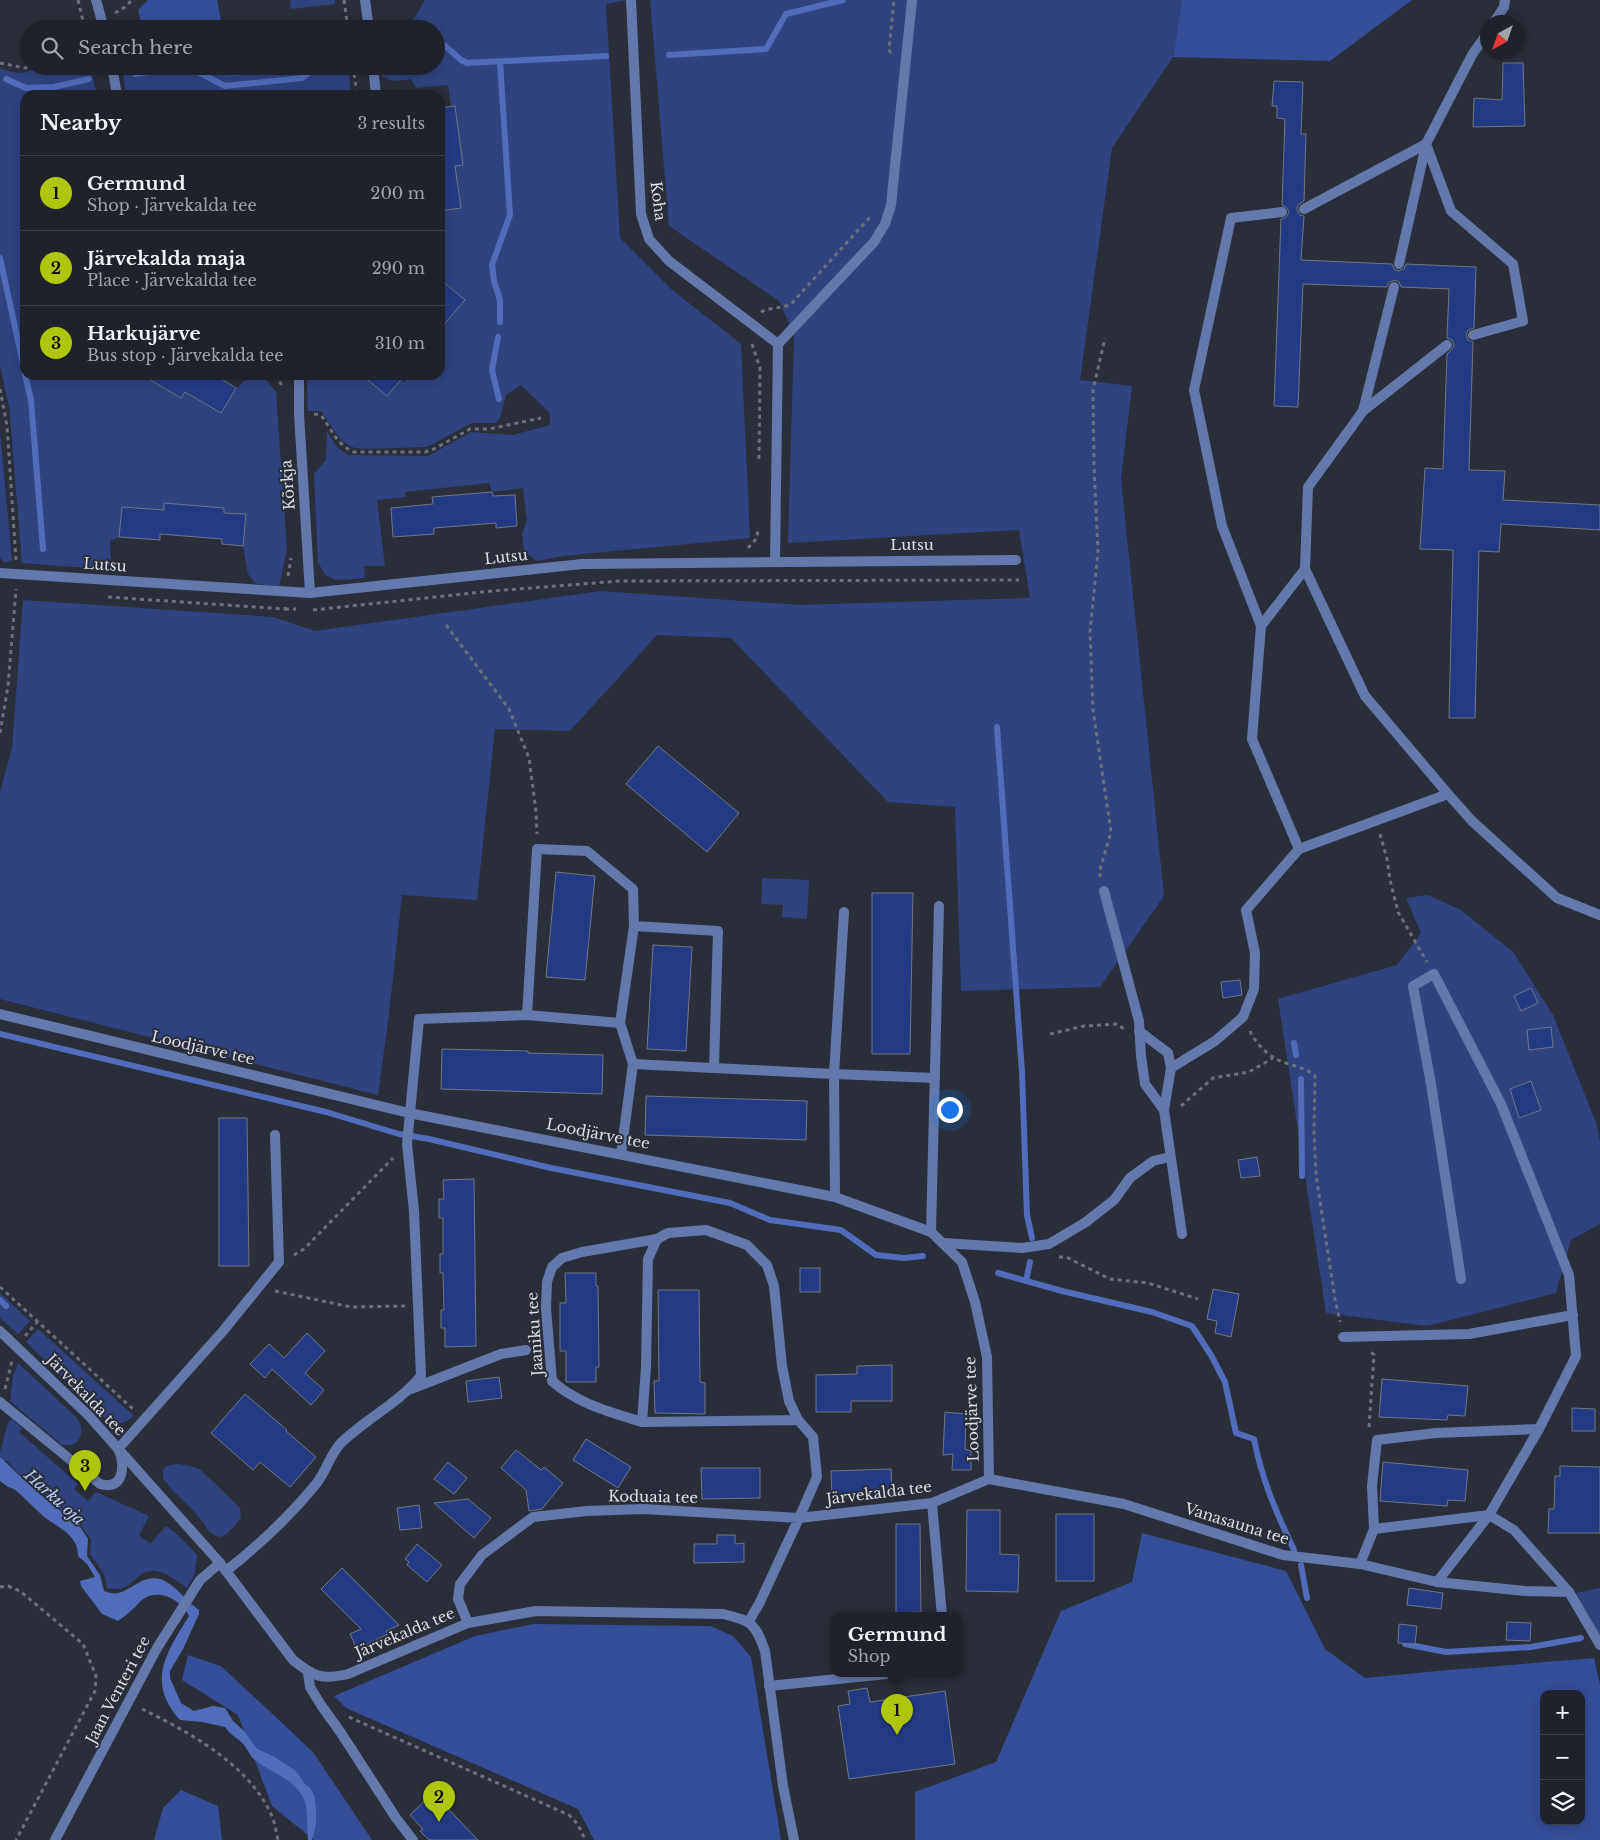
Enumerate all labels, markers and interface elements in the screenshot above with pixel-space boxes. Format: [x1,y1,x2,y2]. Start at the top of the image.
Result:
north arrow [1480,15,1525,60]
search box [20,20,445,75]
icon: search [38,34,66,62]
text: Search here [78,36,193,59]
text: Nearby [40,110,121,136]
text: 3 results [357,113,425,133]
text: Germund [87,172,186,195]
street label: Koha [647,180,670,222]
text: 1 [53,183,59,203]
text: 200 m [371,183,425,203]
text: Shop · Järvekalda tee [87,195,257,215]
text: Järvekalda maja [87,247,246,270]
text: 2 [51,258,61,278]
text: 290 m [372,258,425,278]
text: Place · Järvekalda tee [87,270,257,290]
text: Harkujärve [87,322,201,345]
text: 3 [51,333,61,353]
text: 310 m [375,333,425,353]
text: Bus stop · Järvekalda tee [87,345,283,365]
street label: Kõrkja [276,459,299,511]
street label: Lutsu [890,535,934,554]
street label: Lutsu [483,545,529,568]
street label: Lutsu [83,554,127,575]
street label: Loodjärve tee [150,1026,257,1069]
your location [937,1097,963,1123]
street label: Loodjärve tee [545,1114,652,1153]
street label: Jaaniku tee [522,1291,547,1379]
street label: Järvekalda tee [41,1348,130,1439]
street label: Loodjärve tee [960,1356,983,1462]
pin: 3 [69,1450,101,1491]
water label: Harku oja [20,1464,89,1529]
street label: Järvekalda tee [823,1477,933,1509]
street label: Koduaia tee [608,1486,698,1507]
street label: Vanasauna tee [1182,1498,1292,1548]
street label: Järvekalda tee [350,1603,457,1663]
popup [831,1612,963,1677]
text: Germund [848,1623,946,1646]
street label: Jaan Venteri tee [80,1633,154,1749]
text: Shop [848,1646,890,1666]
map controls [1540,1690,1585,1825]
button: + [1540,1690,1585,1735]
pin: 1 [881,1694,913,1735]
button: − [1540,1735,1585,1780]
button: layers [1540,1780,1585,1825]
pin: 2 [423,1781,455,1822]

